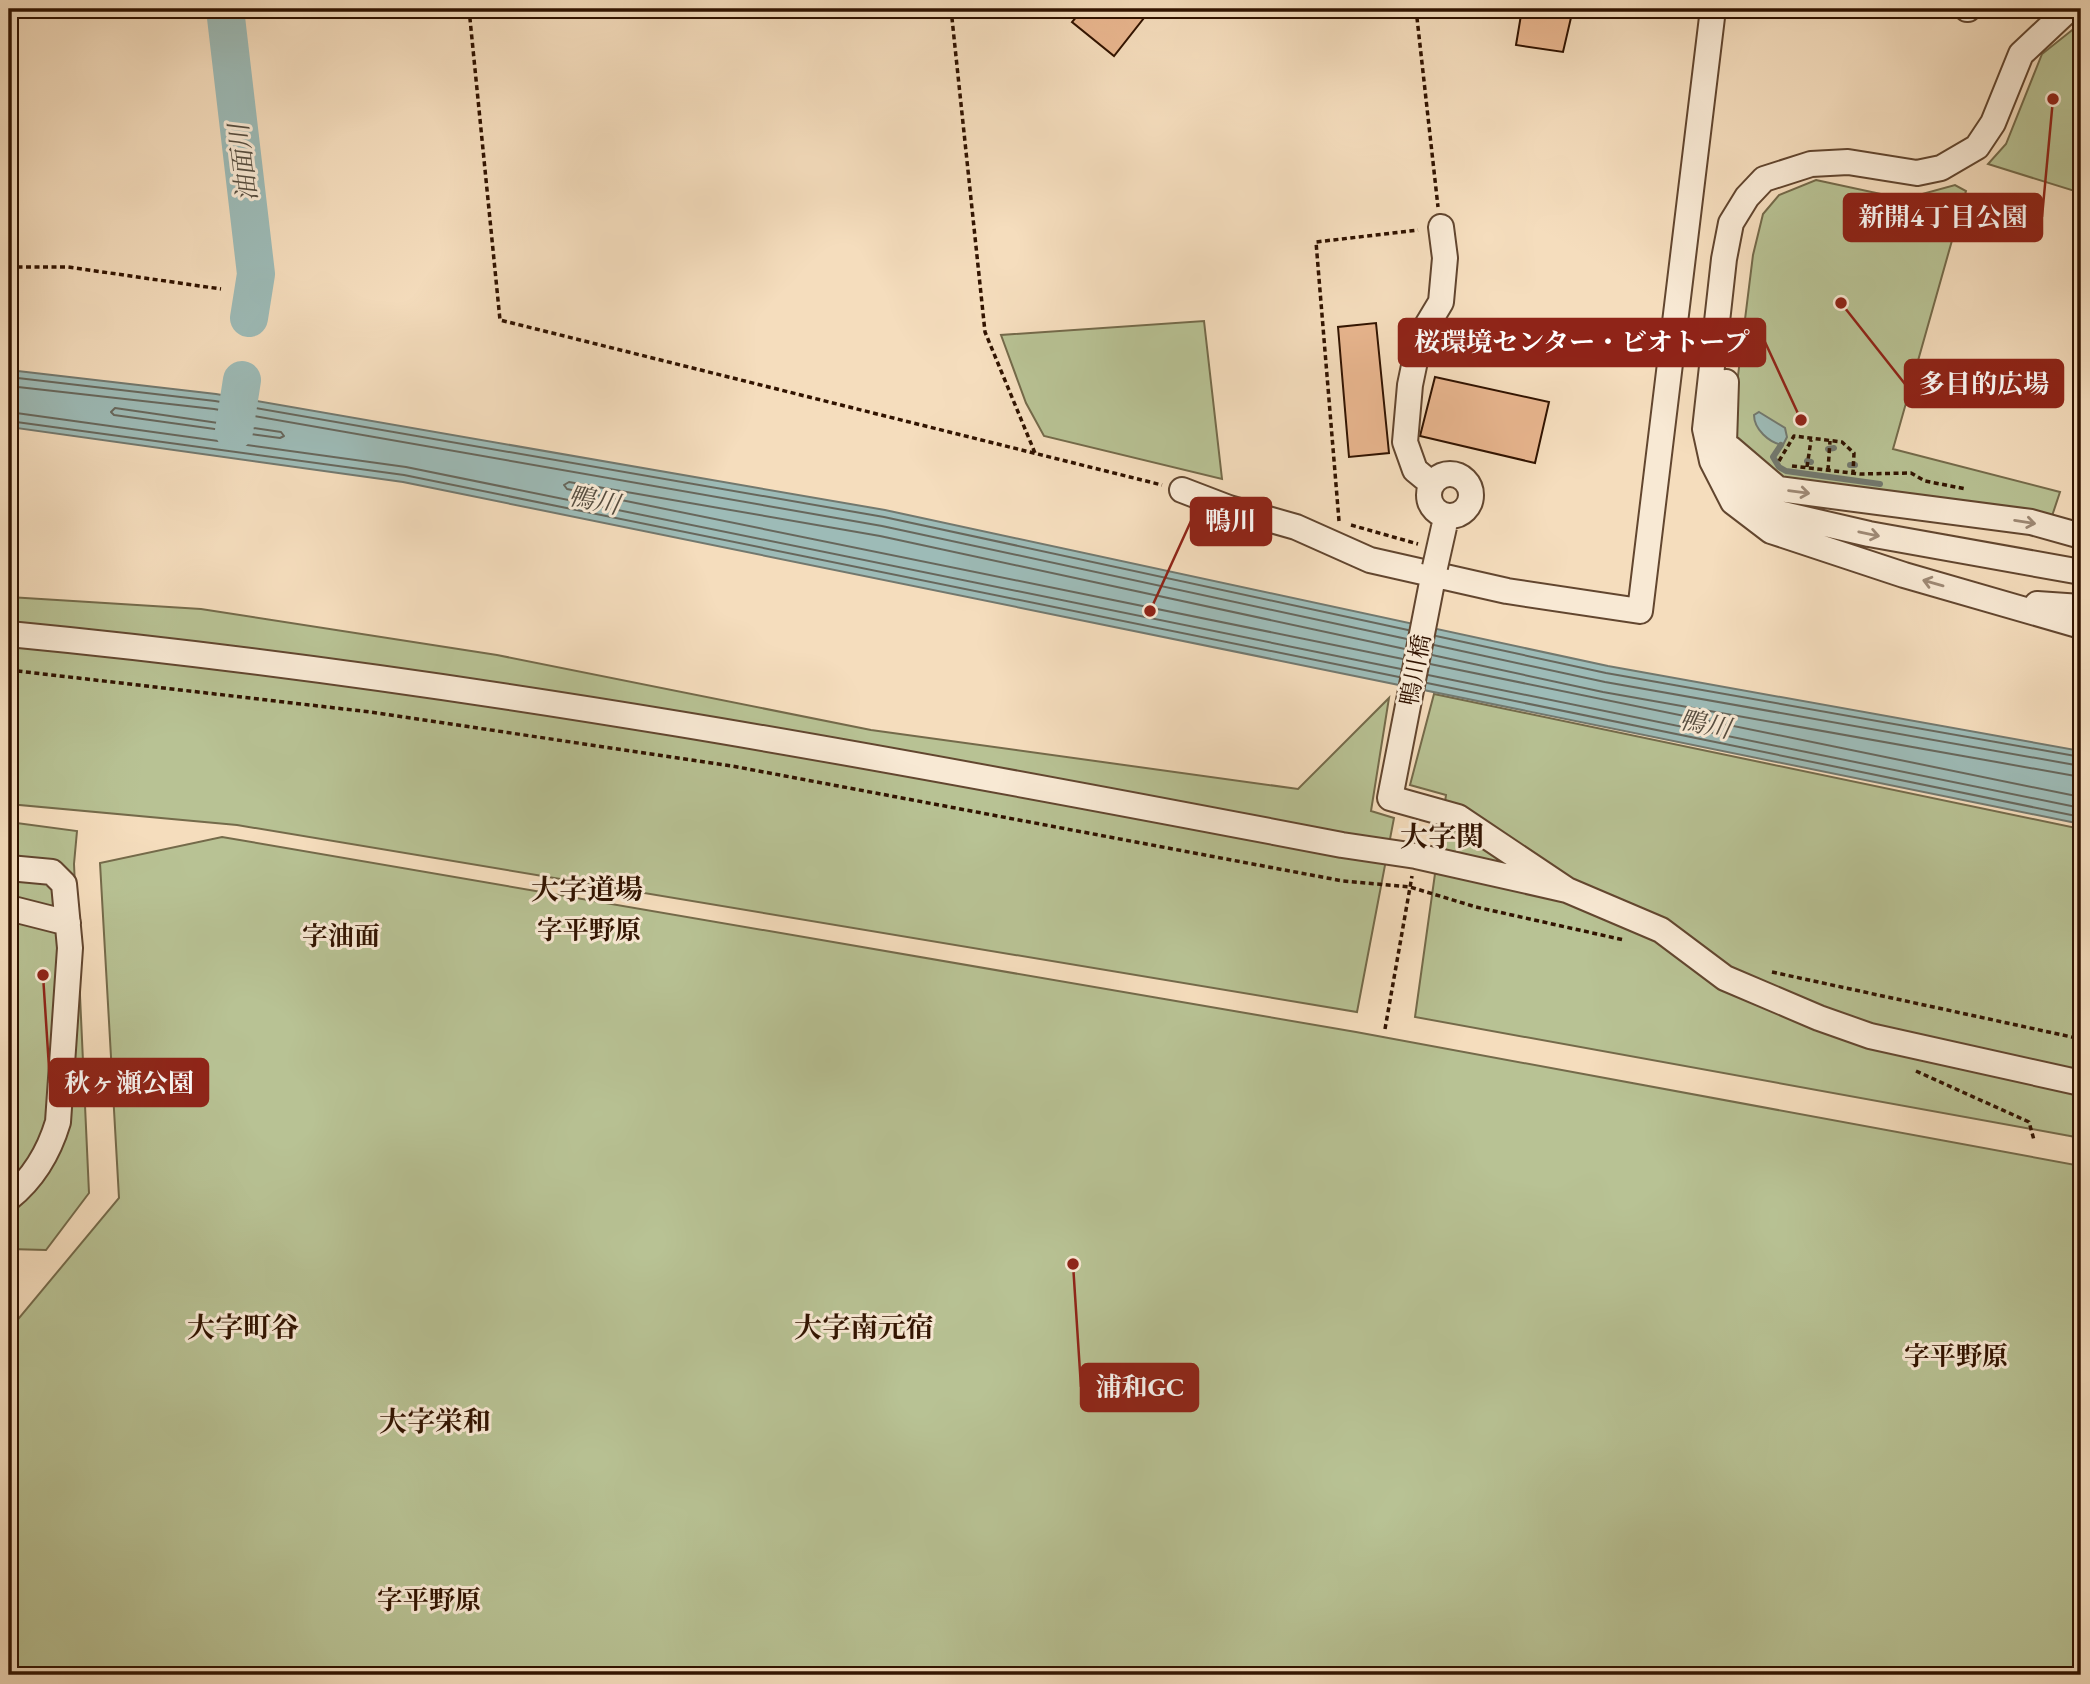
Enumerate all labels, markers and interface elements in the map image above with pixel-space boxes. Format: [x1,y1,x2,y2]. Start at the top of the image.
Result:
water label: 油面川 [221,119,265,204]
callout: 新開4丁目公園 [1844,194,2042,241]
text: 新開4丁目公園 [1858,200,2028,234]
callout: 桜環境センター・ビオトープ [1399,319,1765,366]
text: 桜環境センター・ビオトープ [1414,325,1750,359]
callout: 多目的広場 [1905,360,2063,407]
text: 多目的広場 [1919,367,2049,401]
water label: 鴨川 [565,478,626,522]
one-way arrow [1787,486,1810,499]
callout: 鴨川 [1191,498,1271,545]
text: 鴨川 [1205,504,1257,538]
one-way arrow [2013,516,2036,529]
one-way arrow [1857,527,1880,541]
one-way arrow [1922,576,1944,589]
street label: 鴨川橋 [1393,632,1437,708]
water label: 鴨川 [1676,702,1737,746]
district label: 大字関 [1400,818,1484,854]
district label: 大字道場 [531,871,643,907]
district label: 字平野原 [537,913,641,947]
district label: 字油面 [302,919,380,953]
callout: 秋ヶ瀬公園 [50,1059,208,1106]
text: 秋ヶ瀬公園 [64,1066,194,1100]
district label: 大字町谷 [187,1309,299,1345]
district label: 大字南元宿 [794,1309,934,1345]
district label: 字平野原 [1904,1339,2008,1373]
callout: 浦和GC [1081,1364,1198,1411]
text: 浦和GC [1095,1370,1185,1404]
district label: 大字栄和 [379,1403,491,1439]
district label: 字平野原 [377,1583,481,1617]

